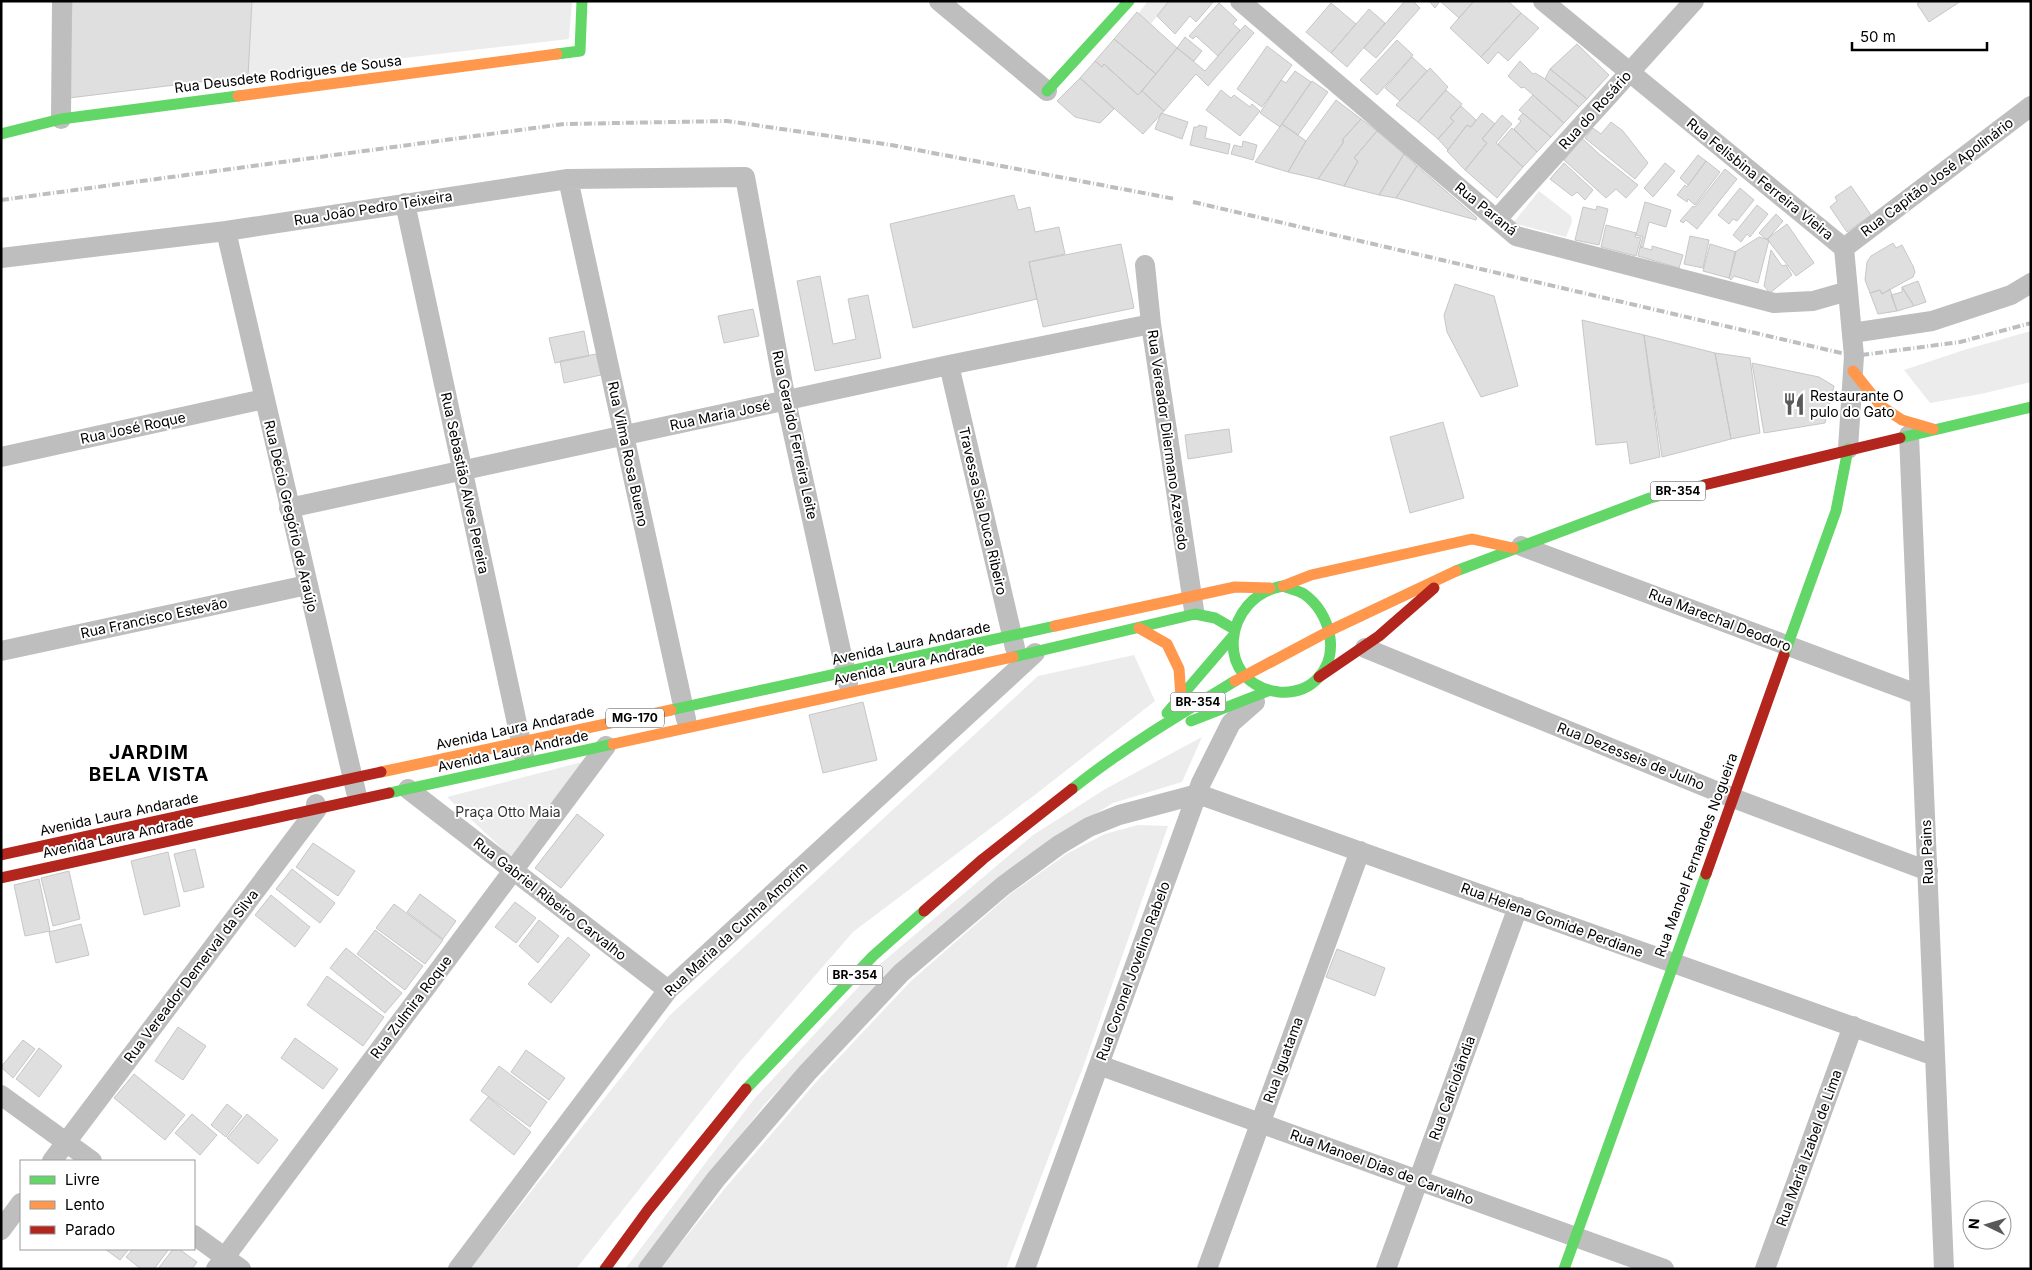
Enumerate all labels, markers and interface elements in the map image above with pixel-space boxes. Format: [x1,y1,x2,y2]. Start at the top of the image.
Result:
scale bar [1852,20,1987,52]
text: 50 m [1860,27,1896,46]
street label: Rua Deusdete Rodrigues de Sousa [173,51,403,96]
street label: Rua do Rosário [1555,67,1634,152]
street label: Rua Felisbina Ferreira Vieira [1683,114,1837,243]
street label: Rua Capitão José Apolinário [1857,114,2016,240]
street label: Rua Paraná [1452,178,1521,239]
street label: Rua João Pedro Teixeira [292,187,453,228]
street label: Rua Vereador Dilermano Azevedo [1145,329,1192,551]
street label: Rua Geraldo Ferreira Leite [769,349,822,521]
street label: Rua Vilma Rosa Bueno [605,380,652,528]
place label: Restaurante O pulo do Gato [1810,387,1904,420]
street label: Rua Sebastião Alves Pereira [438,390,493,575]
restaurant icon: Restaurante O pulo do Gato [1781,391,1807,417]
street label: Rua Maria José [668,396,772,433]
street label: Rua José Roque [79,408,187,447]
street label: Rua Décio Gregório de Araújo [261,418,322,614]
street label: Travessa Sia Duca Ribeiro [956,425,1011,597]
road number: BR-354 [1650,482,1706,501]
street label: Rua Marechal Deodoro [1646,584,1794,655]
street label: Rua Francisco Estevão [79,594,229,641]
street label: Avenida Laura Andarade [830,617,992,668]
street label: Avenida Laura Andrade [832,639,986,688]
road number: BR-354 [1170,692,1226,712]
street label: Avenida Laura Andarade [434,702,596,753]
road number: MG-170 [606,708,664,728]
street label: Rua Dezesseis de Julho [1555,718,1707,793]
street label: Avenida Laura Andrade [436,726,590,775]
district label: JARDIM BELA VISTA [89,741,209,786]
street label: Rua Manoel Fernandes Nogueira [1651,750,1740,959]
street label: Avenida Laura Andarade [38,788,200,839]
park label: Praça Otto Maia [455,803,561,820]
street label: Avenida Laura Andrade [41,812,195,861]
street label: Rua Pains [1917,819,1936,885]
street label: Rua Gabriel Ribeiro Carvalho [470,834,630,964]
street label: Rua Maria da Cunha Amorim [661,858,811,999]
street label: Rua Coronel Jovelino Rabelo [1092,879,1173,1063]
street label: Rua Helena Gomide Perdiane [1459,879,1646,960]
street label: Rua Vereador Demerval da Silva [120,886,261,1066]
street label: Rua Zulmira Roque [366,952,455,1062]
road number: BR-354 [828,966,882,984]
street label: Rua Iguatama [1259,1015,1306,1105]
street label: Rua Calciolândia [1425,1033,1478,1142]
street label: Rua Maria Izabel de Lima [1772,1067,1845,1229]
street label: Rua Manoel Dias de Carvalho [1288,1125,1476,1208]
legend [20,1160,195,1250]
text: Livre [65,1170,100,1189]
text: Lento [65,1195,105,1214]
north arrow [1962,1200,2012,1250]
text: N [1965,1218,1982,1230]
text: Parado [65,1220,115,1239]

